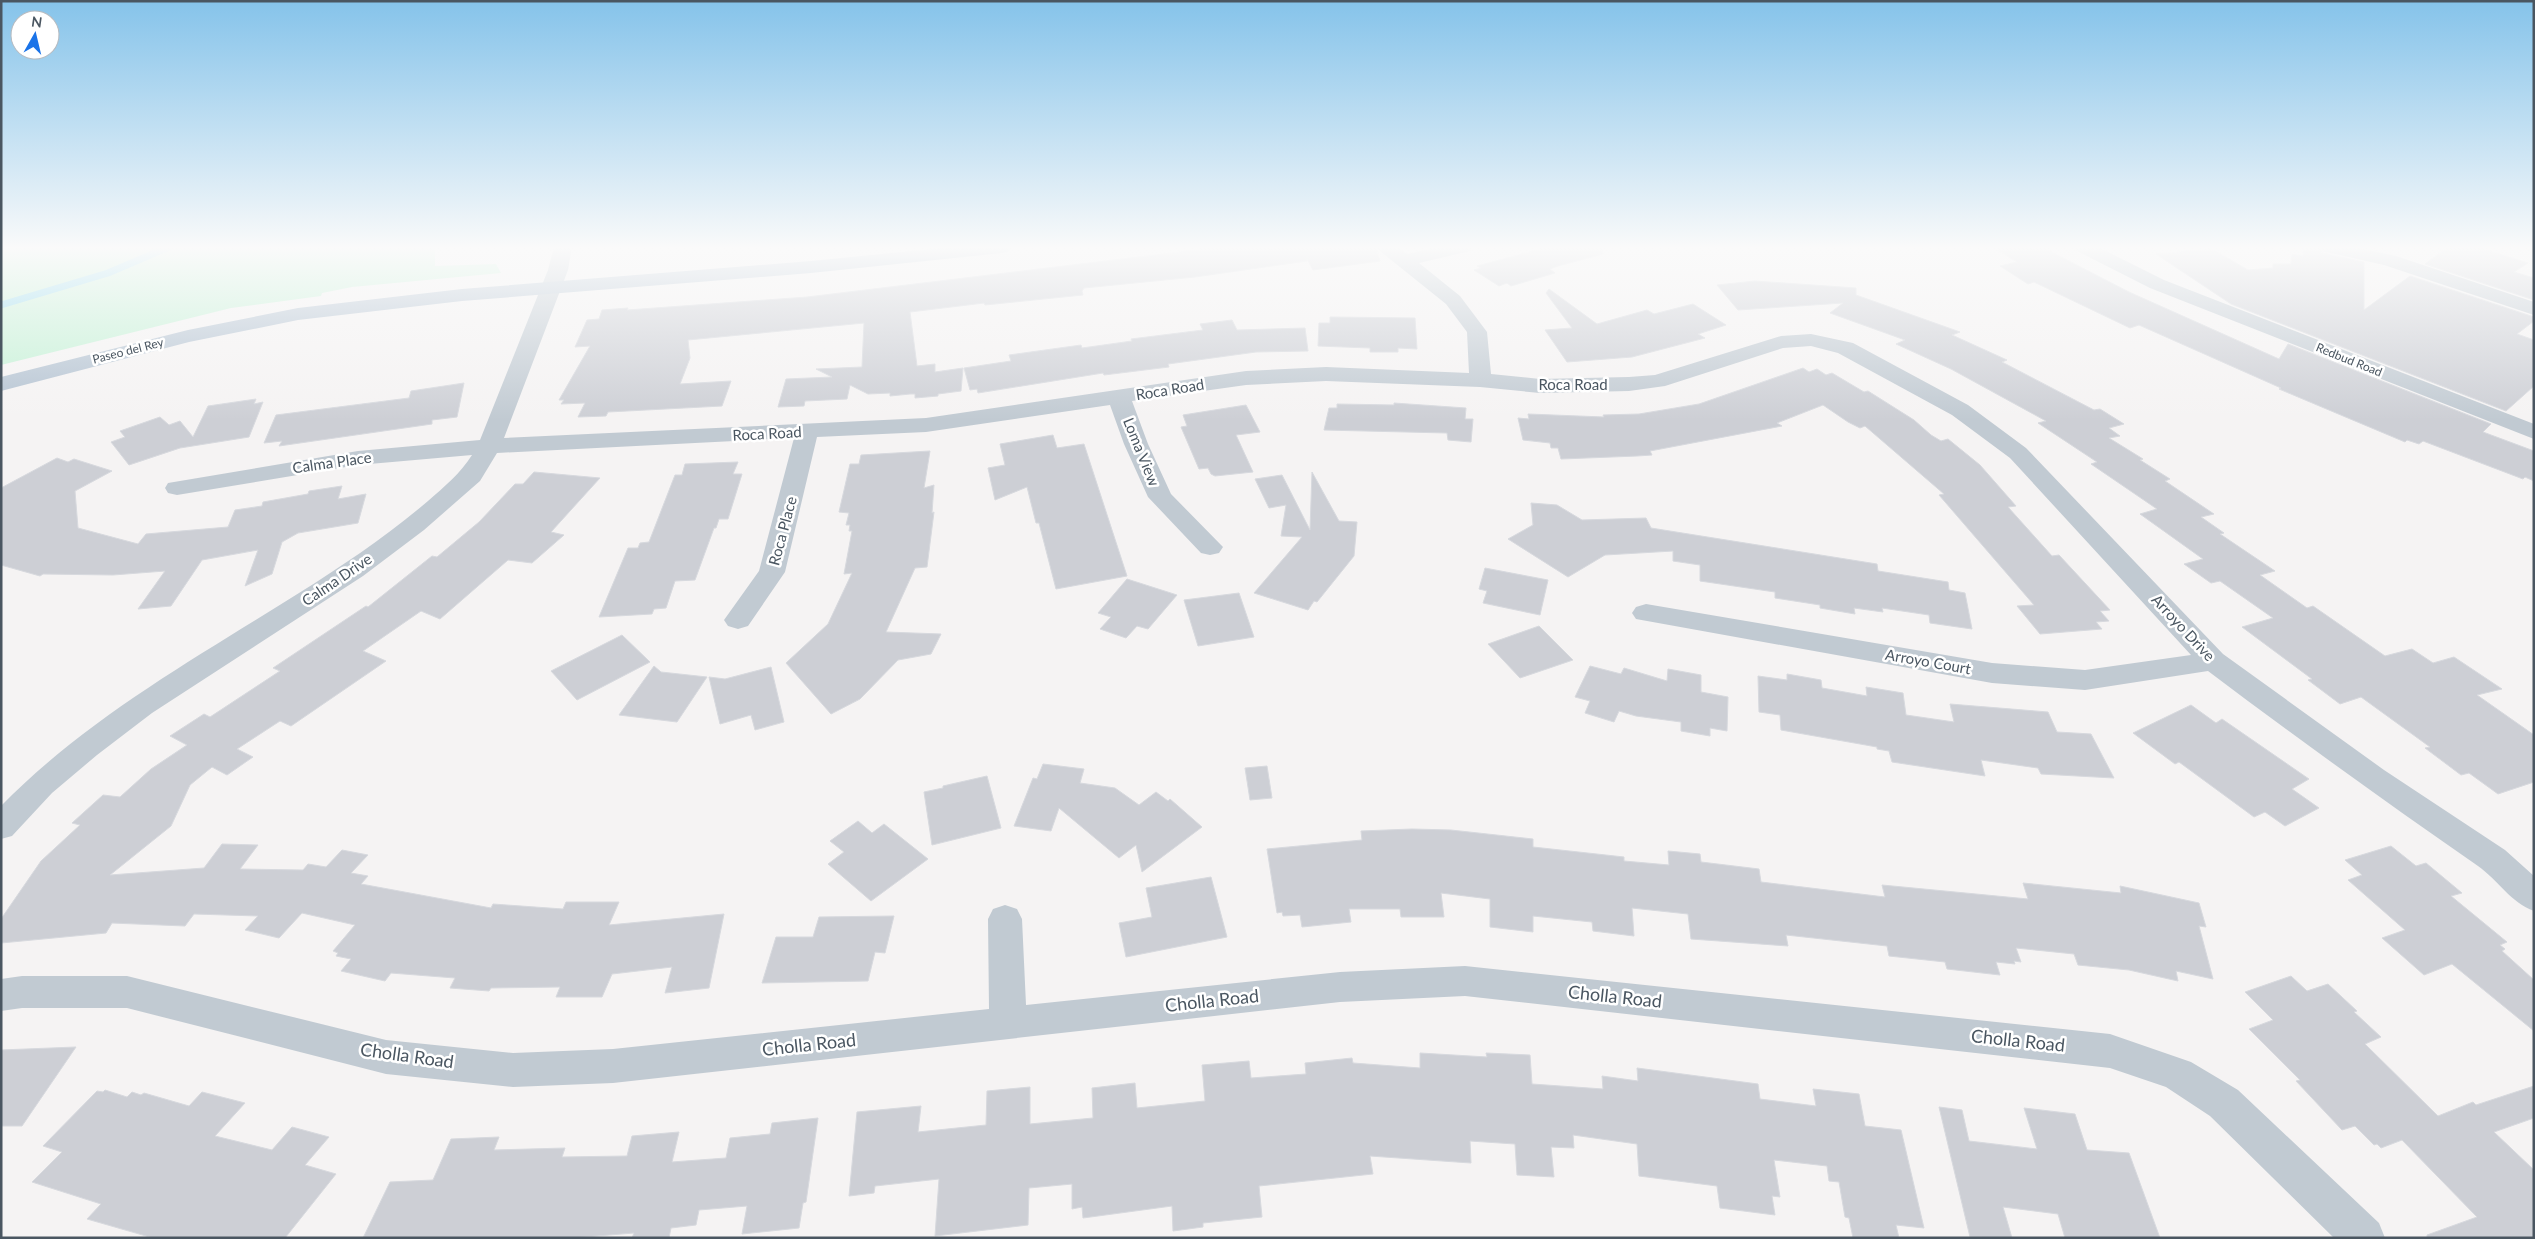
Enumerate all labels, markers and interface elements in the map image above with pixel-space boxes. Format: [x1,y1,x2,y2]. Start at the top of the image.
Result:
north arrow [10,10,60,60]
text: N [30,12,43,31]
street label: Paseo del Rey [91,334,166,367]
street label: Redbud Road [2314,339,2384,380]
street label: Roca Road [1134,375,1205,403]
street label: Roca Road [1538,375,1608,393]
street label: Loma View [1120,415,1164,489]
street label: Roca Road [732,422,802,444]
street label: Calma Place [291,448,373,476]
street label: Roca Place [764,494,800,567]
street label: Calma Drive [298,549,375,609]
street label: Arroyo Drive [2148,590,2219,664]
street label: Arroyo Court [1884,645,1973,677]
street label: Cholla Road [1567,980,1663,1012]
street label: Cholla Road [1164,984,1260,1016]
street label: Cholla Road [1970,1024,2066,1056]
street label: Cholla Road [761,1028,857,1060]
street label: Cholla Road [359,1038,455,1072]

